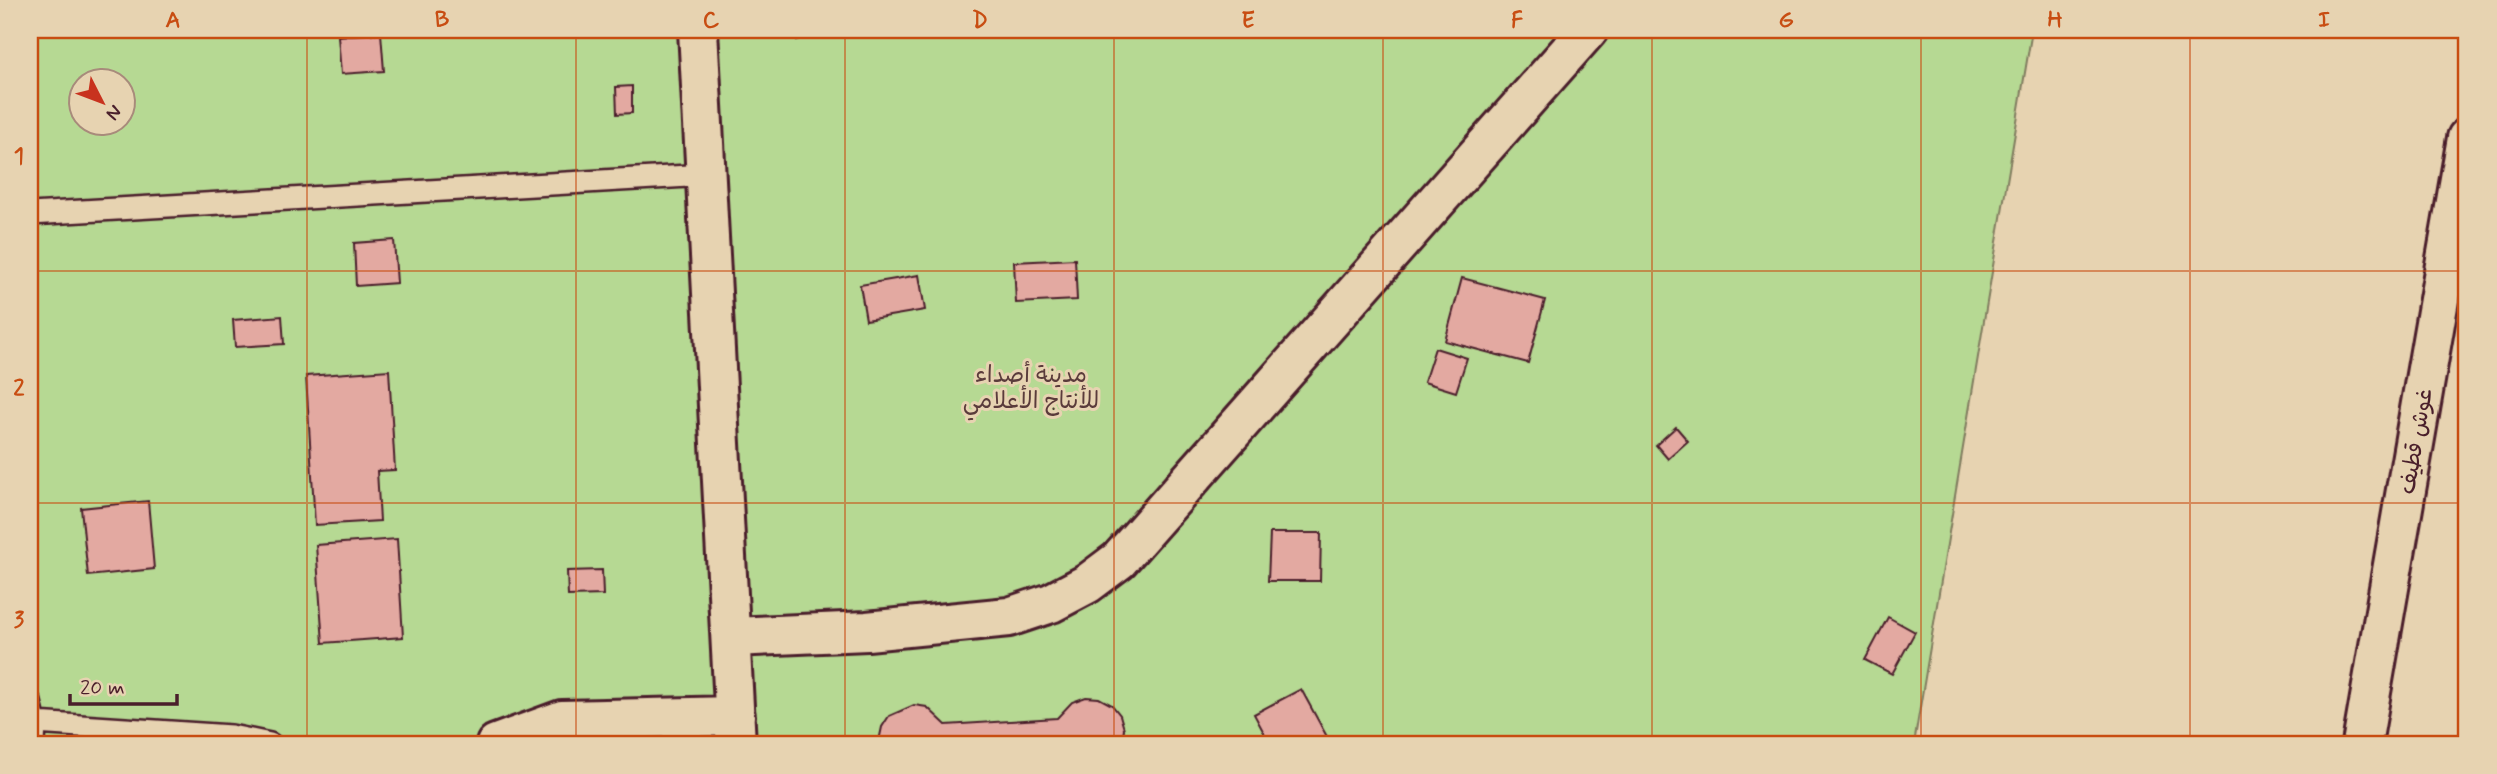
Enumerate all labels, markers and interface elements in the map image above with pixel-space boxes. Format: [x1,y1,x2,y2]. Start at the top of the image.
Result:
text: A [165,6,181,36]
text: B [435,6,450,36]
text: C [703,6,720,36]
text: D [972,6,988,36]
text: E [1241,6,1255,36]
text: F [1511,6,1523,36]
text: G [1778,6,1794,36]
text: H [2047,6,2063,36]
text: I [2318,6,2330,36]
north arrow [66,66,136,136]
text: N [100,99,127,125]
text: 1 [14,142,24,172]
park label: مدينة أصداء للأنتاج الأعلامي [963,360,1099,421]
text: 2 [13,374,25,404]
street label: غوش قطيف [2393,386,2441,497]
text: 3 [14,606,25,636]
scale bar [70,662,177,706]
text: 20 m [80,674,125,702]

